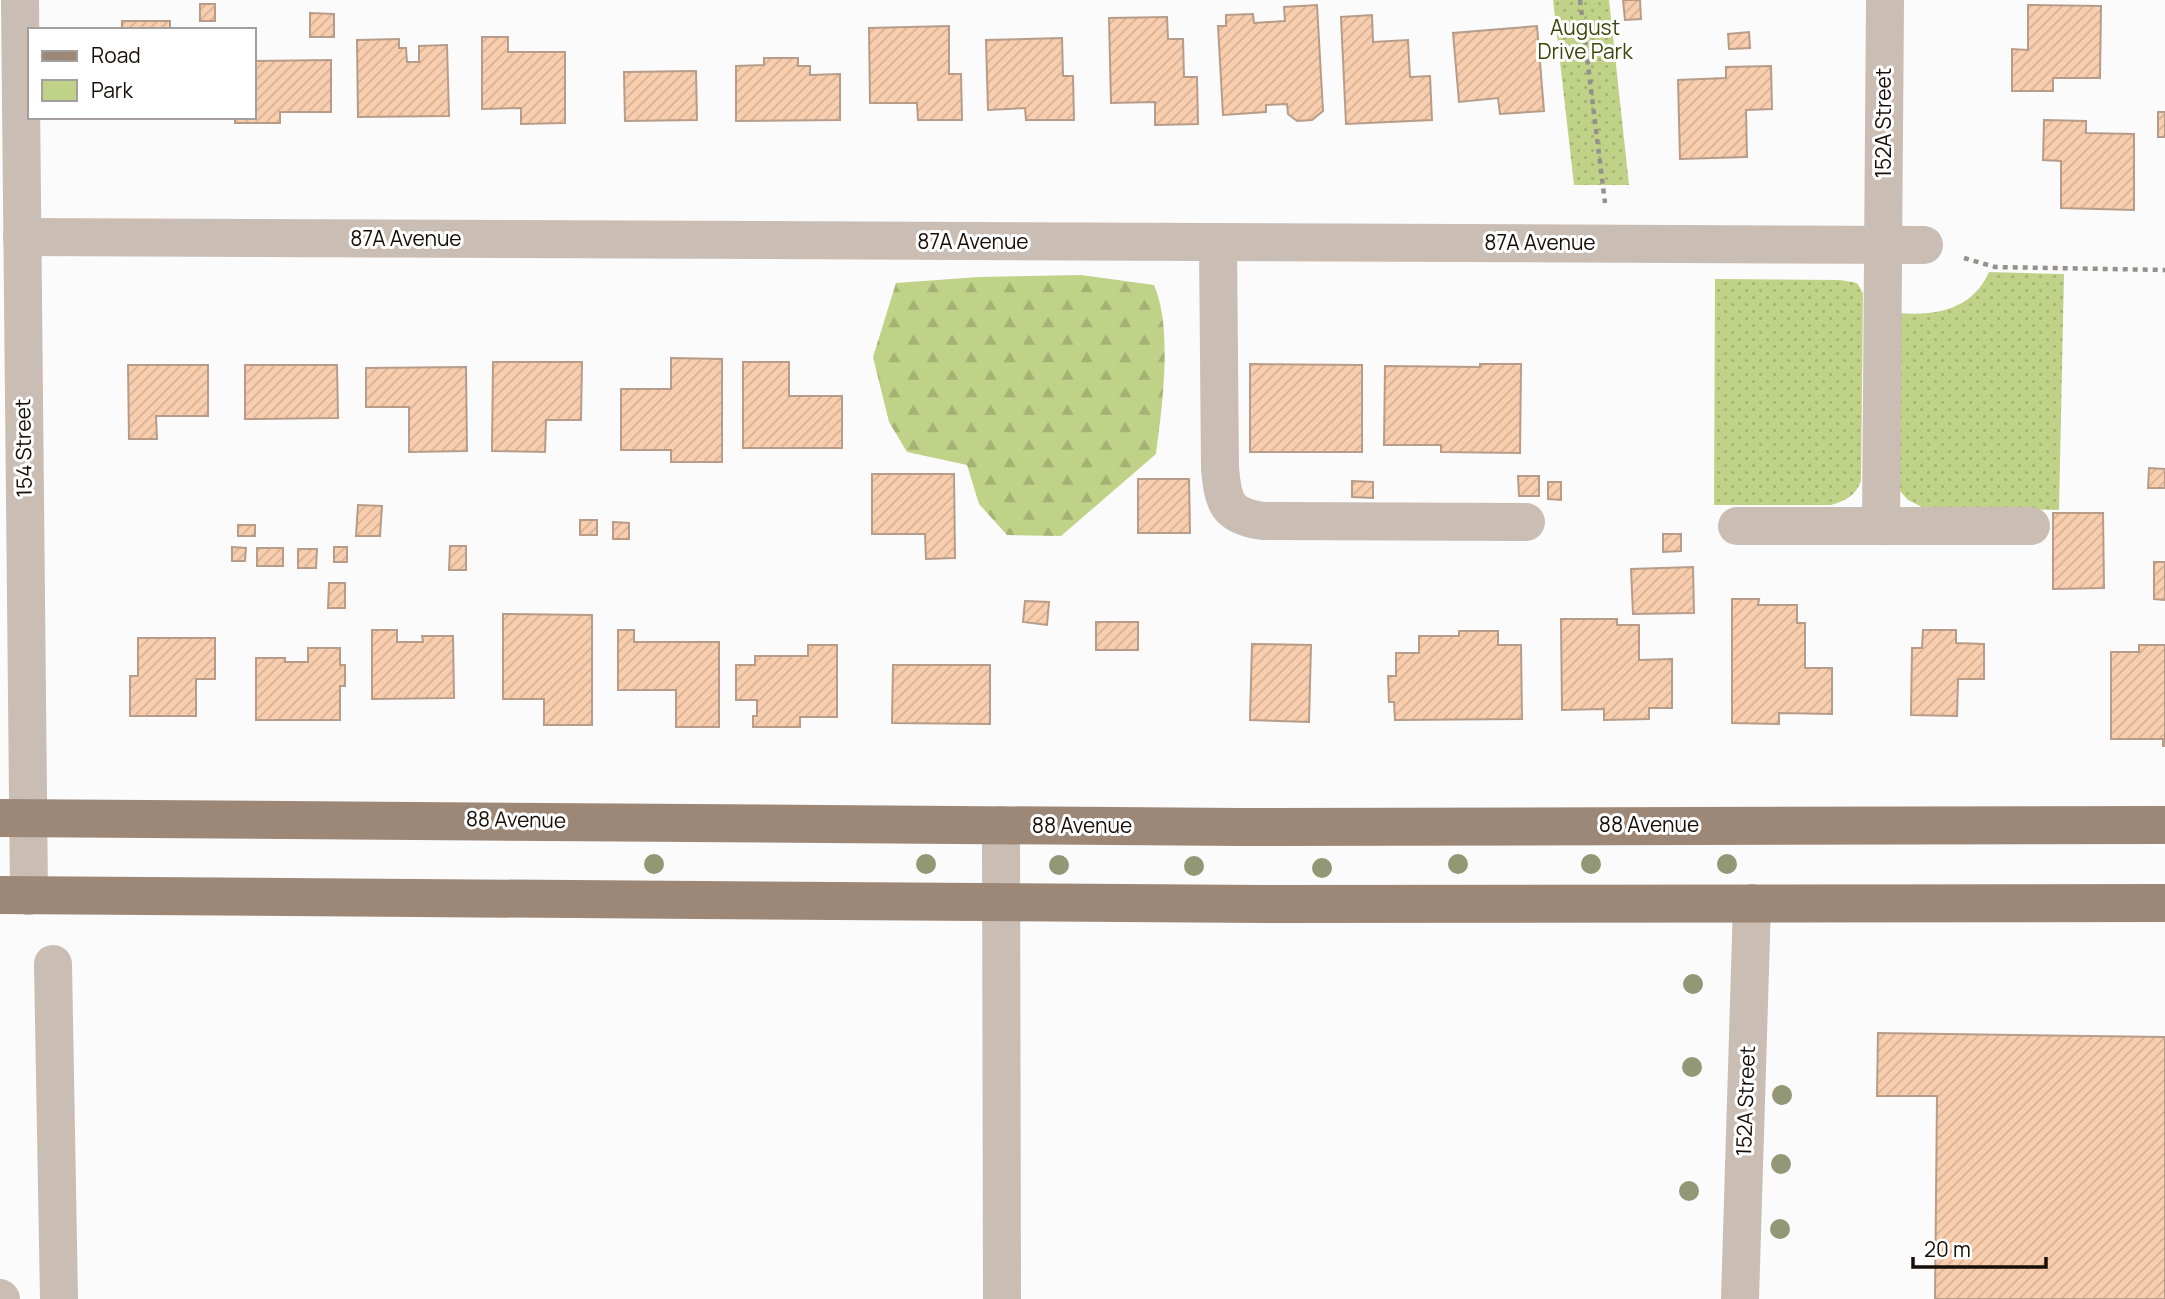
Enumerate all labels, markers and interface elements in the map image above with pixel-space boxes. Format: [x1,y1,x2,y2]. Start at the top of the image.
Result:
park label: August Drive Park [1537,13,1633,65]
legend [28,28,256,119]
text: Road [91,41,141,69]
street label: 152A Street [1869,68,1897,178]
text: Park [91,76,133,104]
street label: 87A Avenue [350,224,462,252]
street label: 87A Avenue [917,227,1029,255]
street label: 87A Avenue [1484,228,1596,256]
street label: 154 Street [8,398,38,498]
street label: 88 Avenue [466,804,566,834]
street label: 88 Avenue [1599,810,1699,838]
street label: 88 Avenue [1032,811,1132,839]
street label: 152A Street [1729,1045,1761,1157]
scale bar [1913,1226,2046,1270]
text: 20 m [1924,1235,1971,1263]

